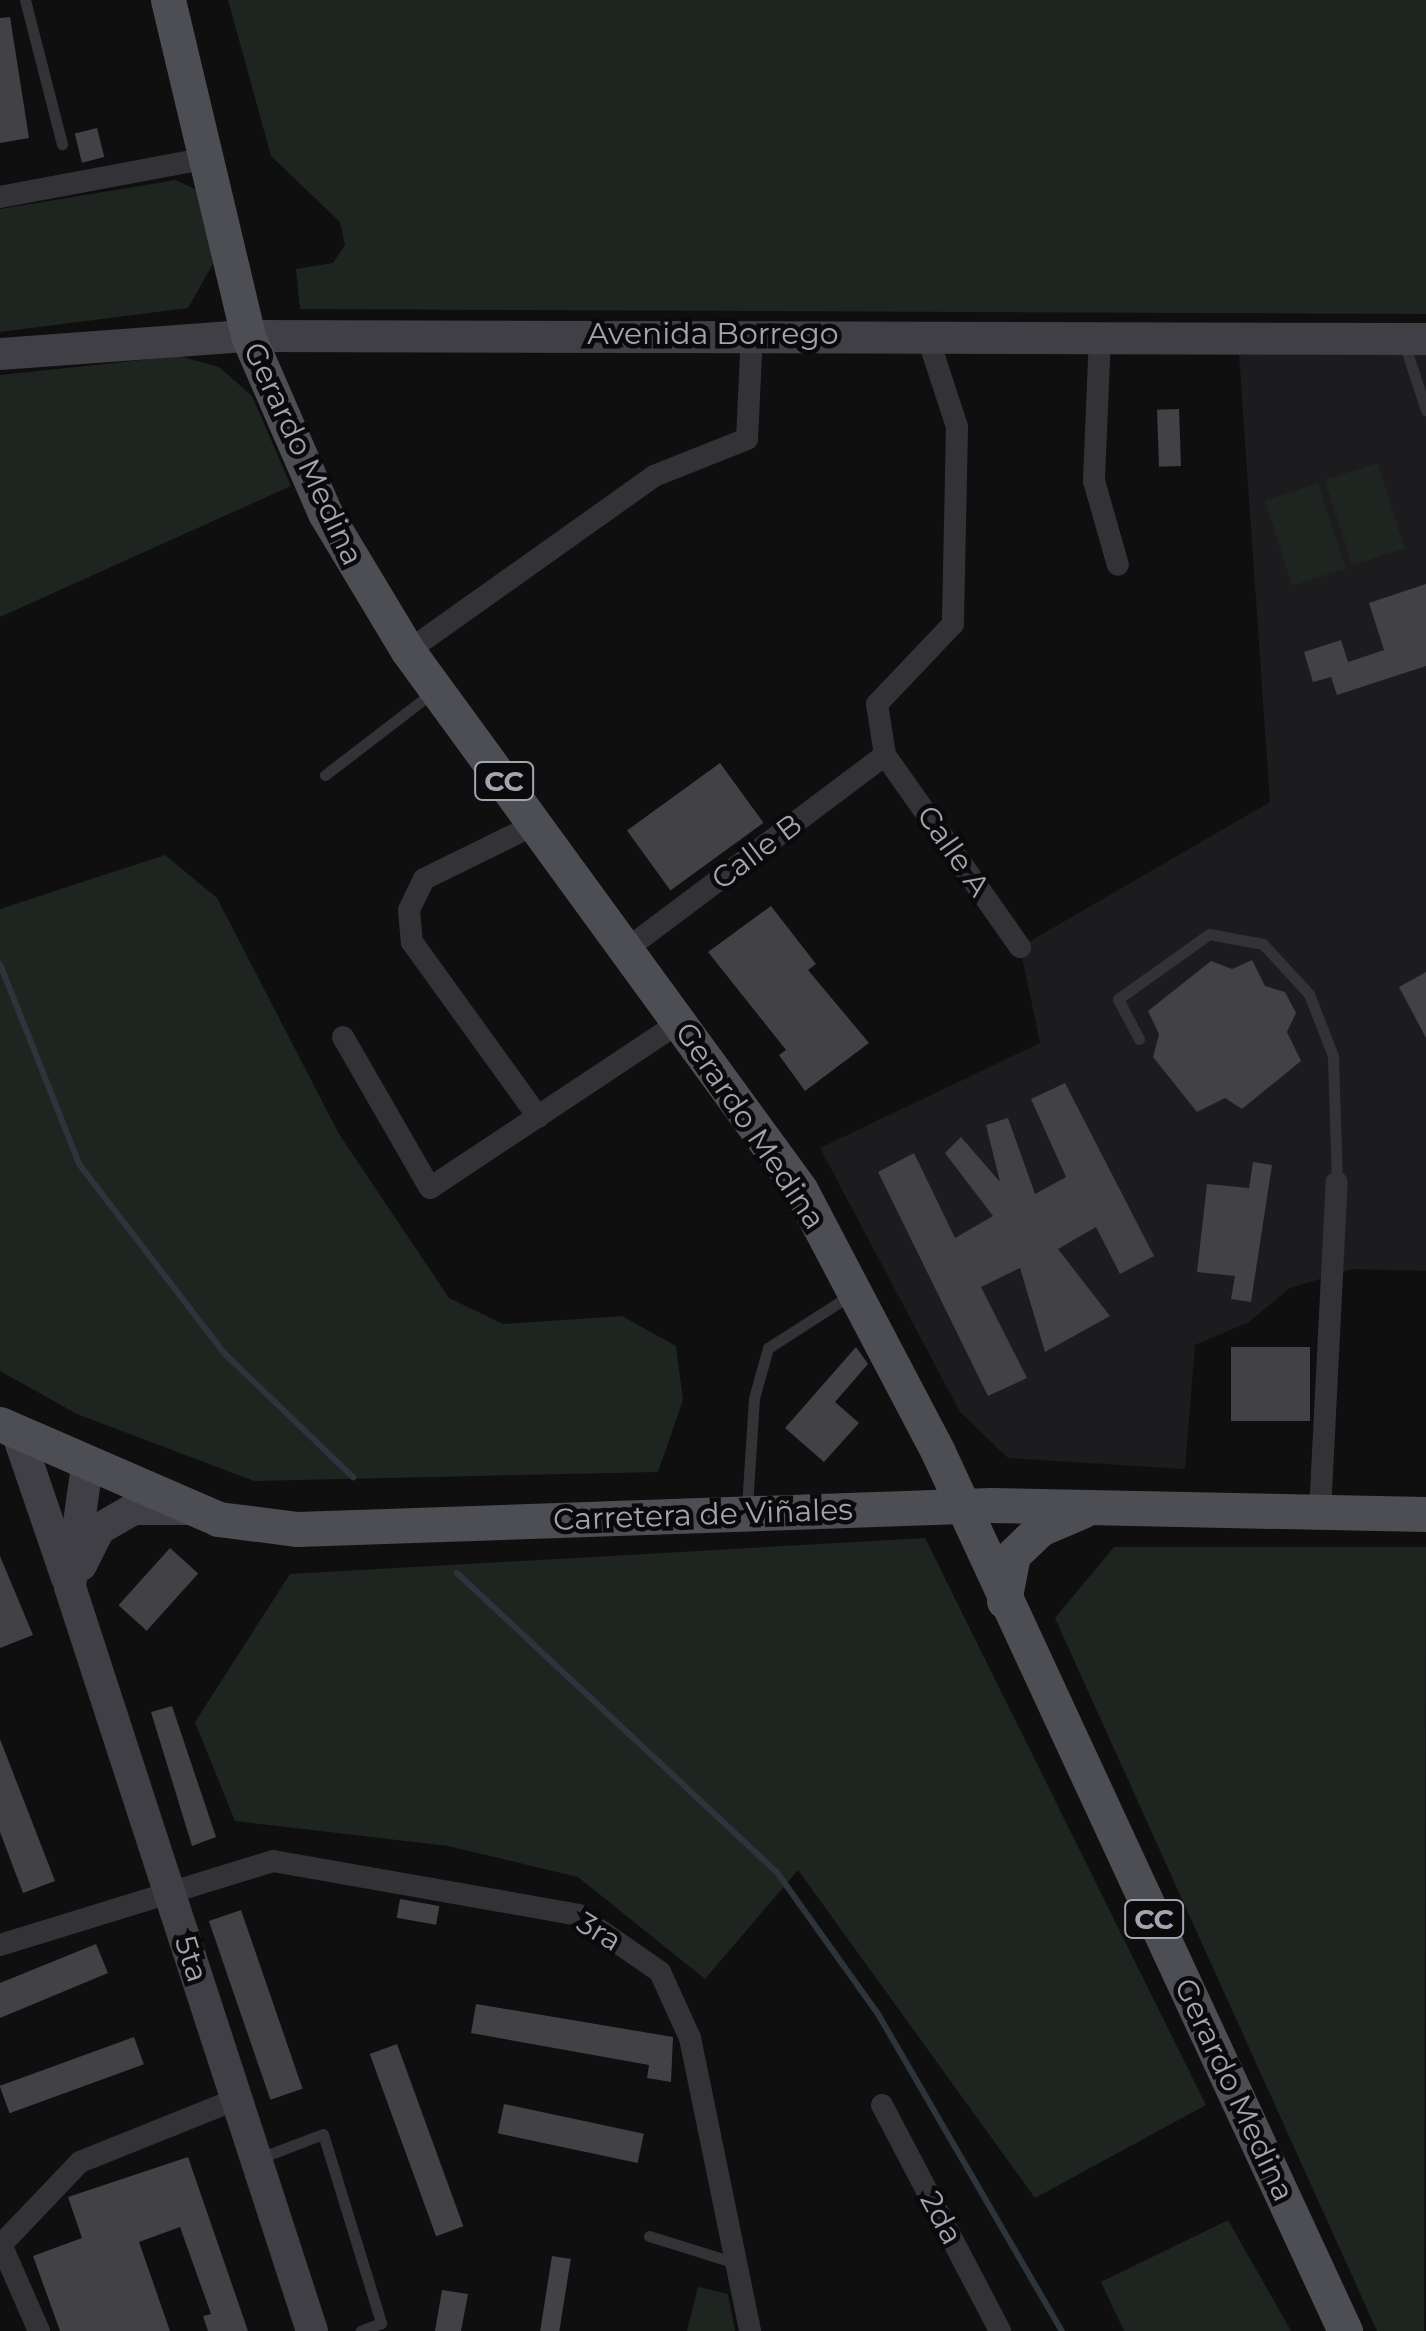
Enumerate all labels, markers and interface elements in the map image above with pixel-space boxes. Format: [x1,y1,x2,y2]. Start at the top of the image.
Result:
street label: Avenida Borrego [587,316,839,352]
street label: Gerardo Medina [236,337,370,571]
road number: CC [474,758,534,804]
street label: Calle A [909,799,997,903]
street label: Calle B [705,806,809,898]
street label: Gerardo Medina [668,1016,832,1236]
street label: Carretera de Viñales [552,1492,854,1538]
road number: CC [1124,1896,1184,1942]
street label: 3ra [570,1905,628,1959]
street label: 5ta [167,1931,215,1987]
street label: Gerardo Medina [1167,1973,1301,2207]
street label: 2da [912,2185,970,2251]

